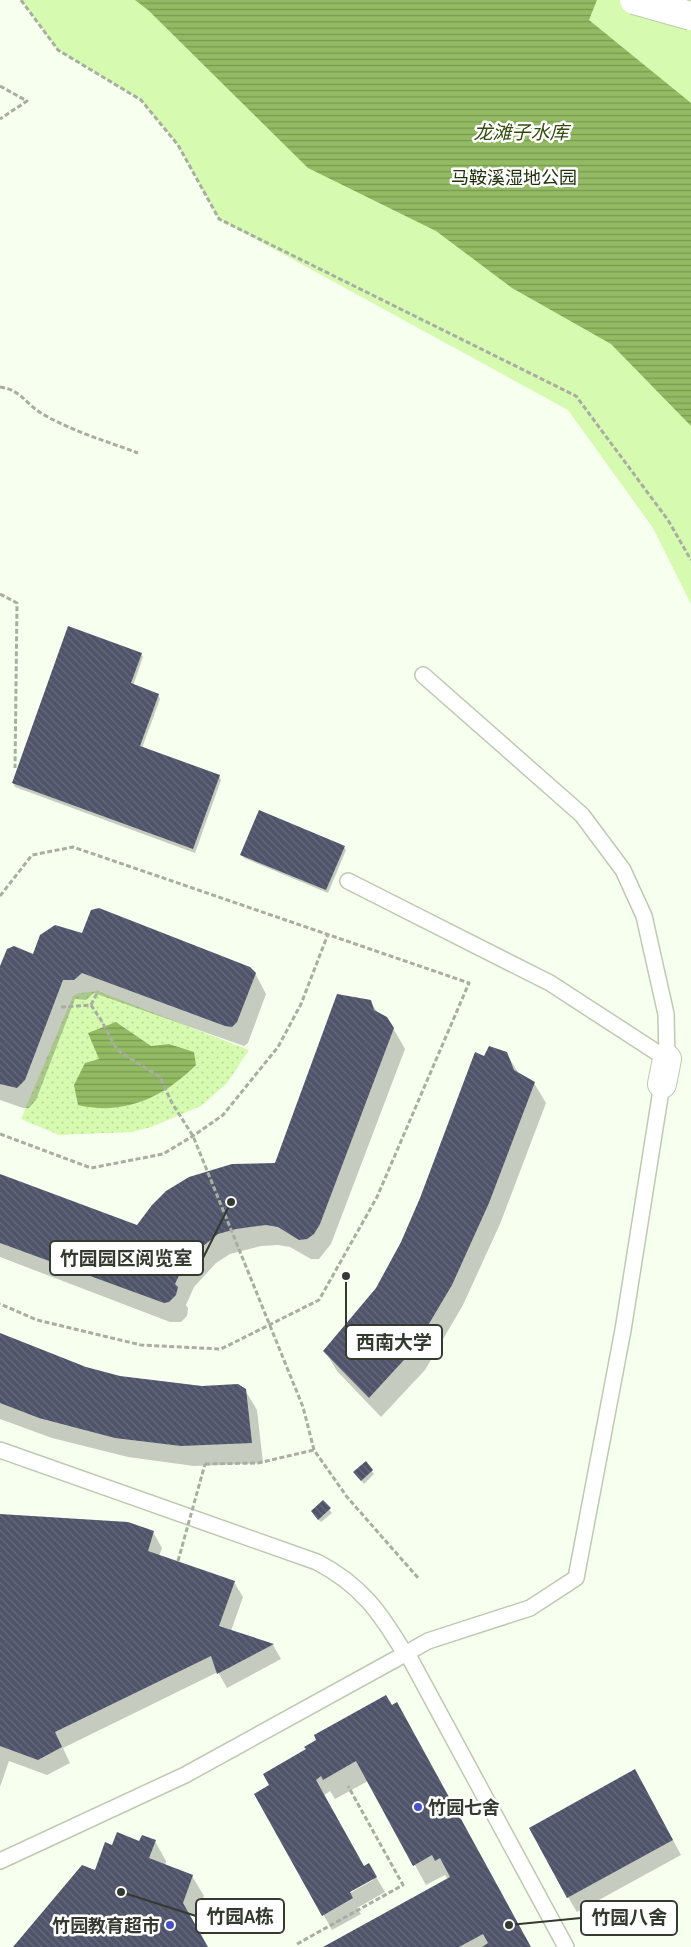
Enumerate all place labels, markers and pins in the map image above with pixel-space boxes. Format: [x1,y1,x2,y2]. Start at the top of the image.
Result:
callout: 竹园园区阅览室 [50,1241,203,1275]
callout: 西南大学 [346,1325,442,1359]
place label: 竹园七舍 [428,1795,500,1820]
marker: 竹园七舍 [412,1801,424,1813]
callout: 竹园A栋 [196,1899,284,1933]
callout: 竹园八舍 [581,1901,677,1935]
place label: 竹园教育超市 [52,1913,160,1938]
marker: 竹园教育超市 [164,1919,176,1931]

